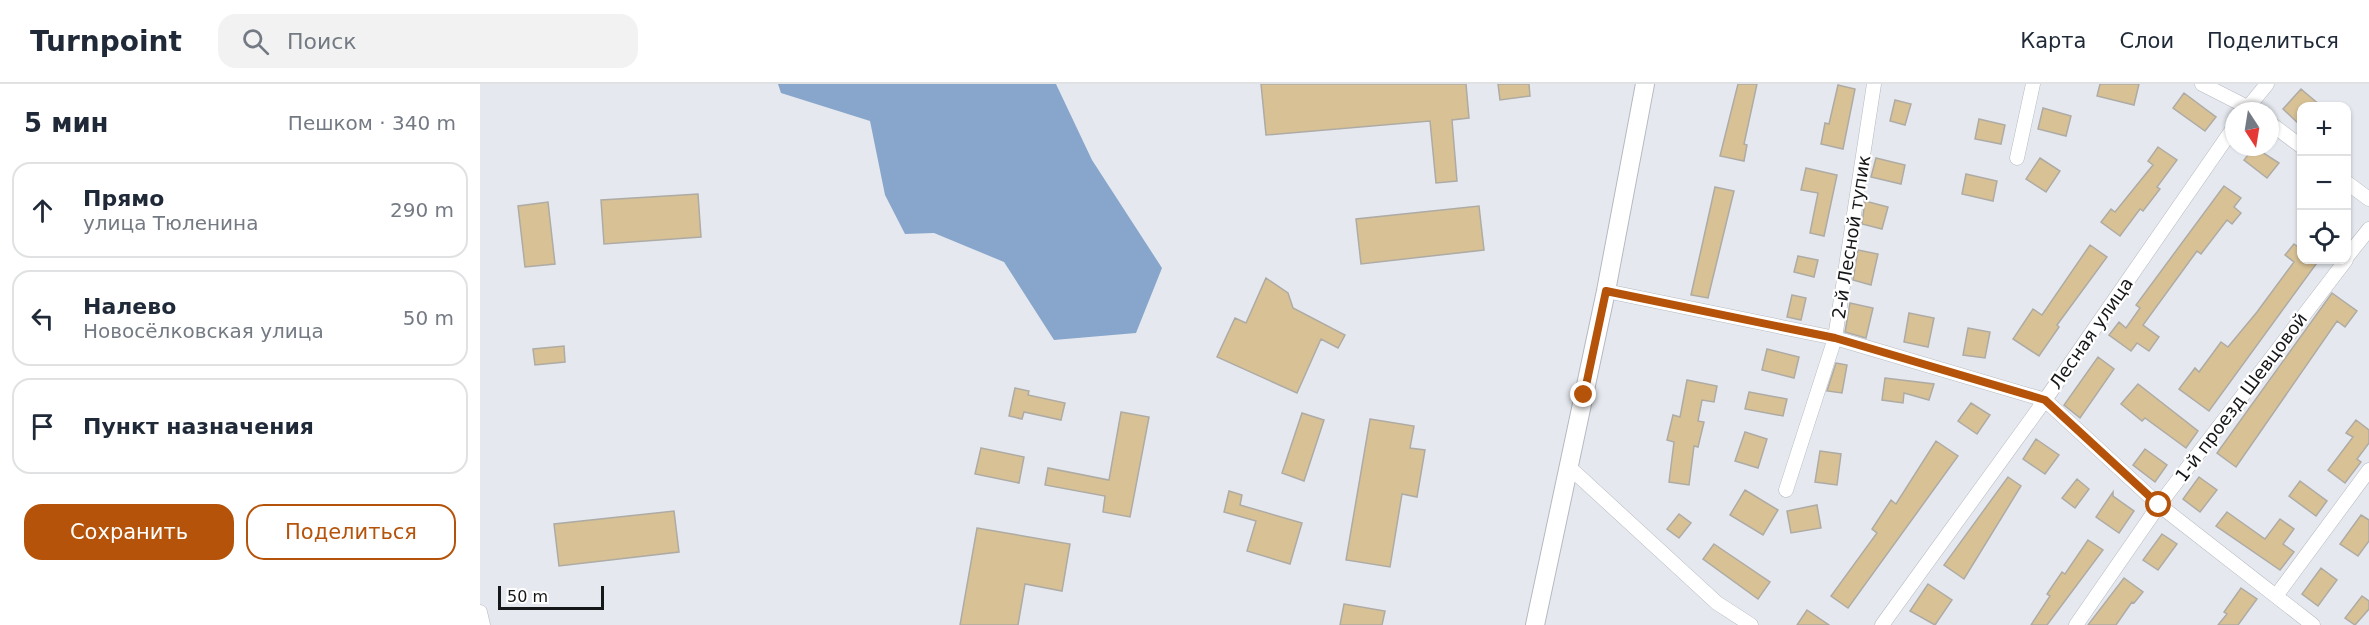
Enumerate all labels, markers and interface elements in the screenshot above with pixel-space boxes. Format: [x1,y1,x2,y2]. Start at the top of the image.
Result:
search box [218,14,638,68]
text: Turnpoint [30,25,182,58]
icon: search [239,25,272,58]
text: Поиск [287,29,357,54]
text: Карта [2020,29,2086,53]
text: Слои [2119,29,2174,53]
text: Поделиться [2207,29,2339,53]
north arrow [2225,102,2279,156]
map controls [2297,102,2351,264]
button: + [2297,102,2351,156]
text: 5 мин [24,108,109,138]
text: Пешком · 340 m [288,111,456,135]
street label: 2-й Лесной тупик [1828,153,1874,320]
button: − [2297,156,2351,210]
text: Прямо [83,186,164,211]
icon: ahead [26,194,59,227]
text: 290 m [390,198,454,222]
button: locate [2297,210,2351,264]
text: улица Тюленина [83,211,258,235]
street label: Лесная улица [2045,273,2137,393]
text: Налево [83,294,176,319]
icon: left [26,302,59,335]
text: 50 m [403,306,454,330]
street label: 1-й проезд Шевцовой [2171,308,2311,486]
text: Новосёлковская улица [83,319,324,343]
route end [1570,381,1596,407]
icon: arrive [26,410,59,443]
text: Пункт назначения [83,414,314,439]
route start [2145,491,2171,517]
button: Сохранить [24,504,234,560]
button: Поделиться [246,504,456,560]
scale bar [498,583,604,610]
text: 50 m [507,587,548,606]

